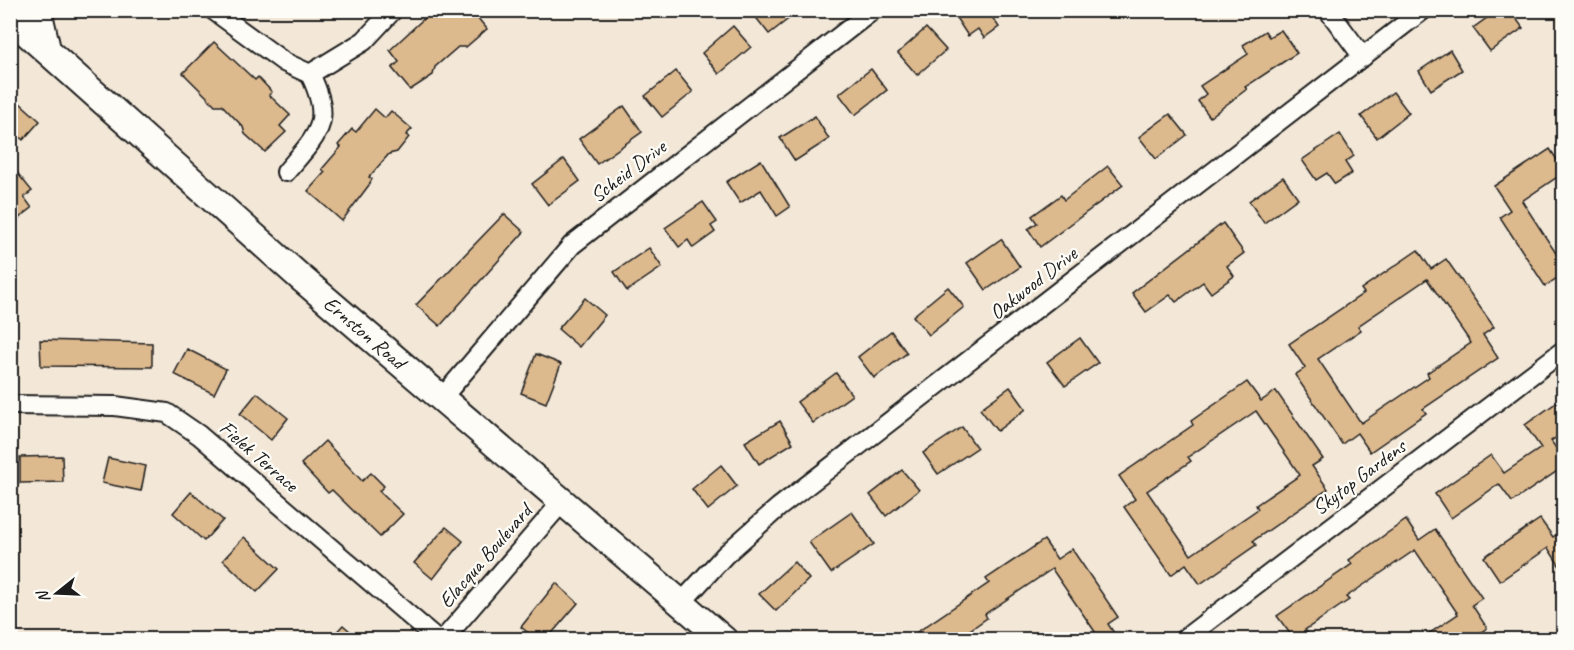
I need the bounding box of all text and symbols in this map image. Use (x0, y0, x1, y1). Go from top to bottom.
street label: Scheid Drive (585, 133, 673, 208)
street label: Oakwood Drive (984, 240, 1083, 325)
street label: Ernston Road (318, 290, 413, 377)
street label: Fielek Terrace (214, 415, 305, 498)
street label: Skytop Gardens (1307, 432, 1412, 521)
street label: Elacqua Boulevard (433, 496, 540, 613)
north arrow (27, 563, 87, 623)
text: N (32, 587, 55, 605)

